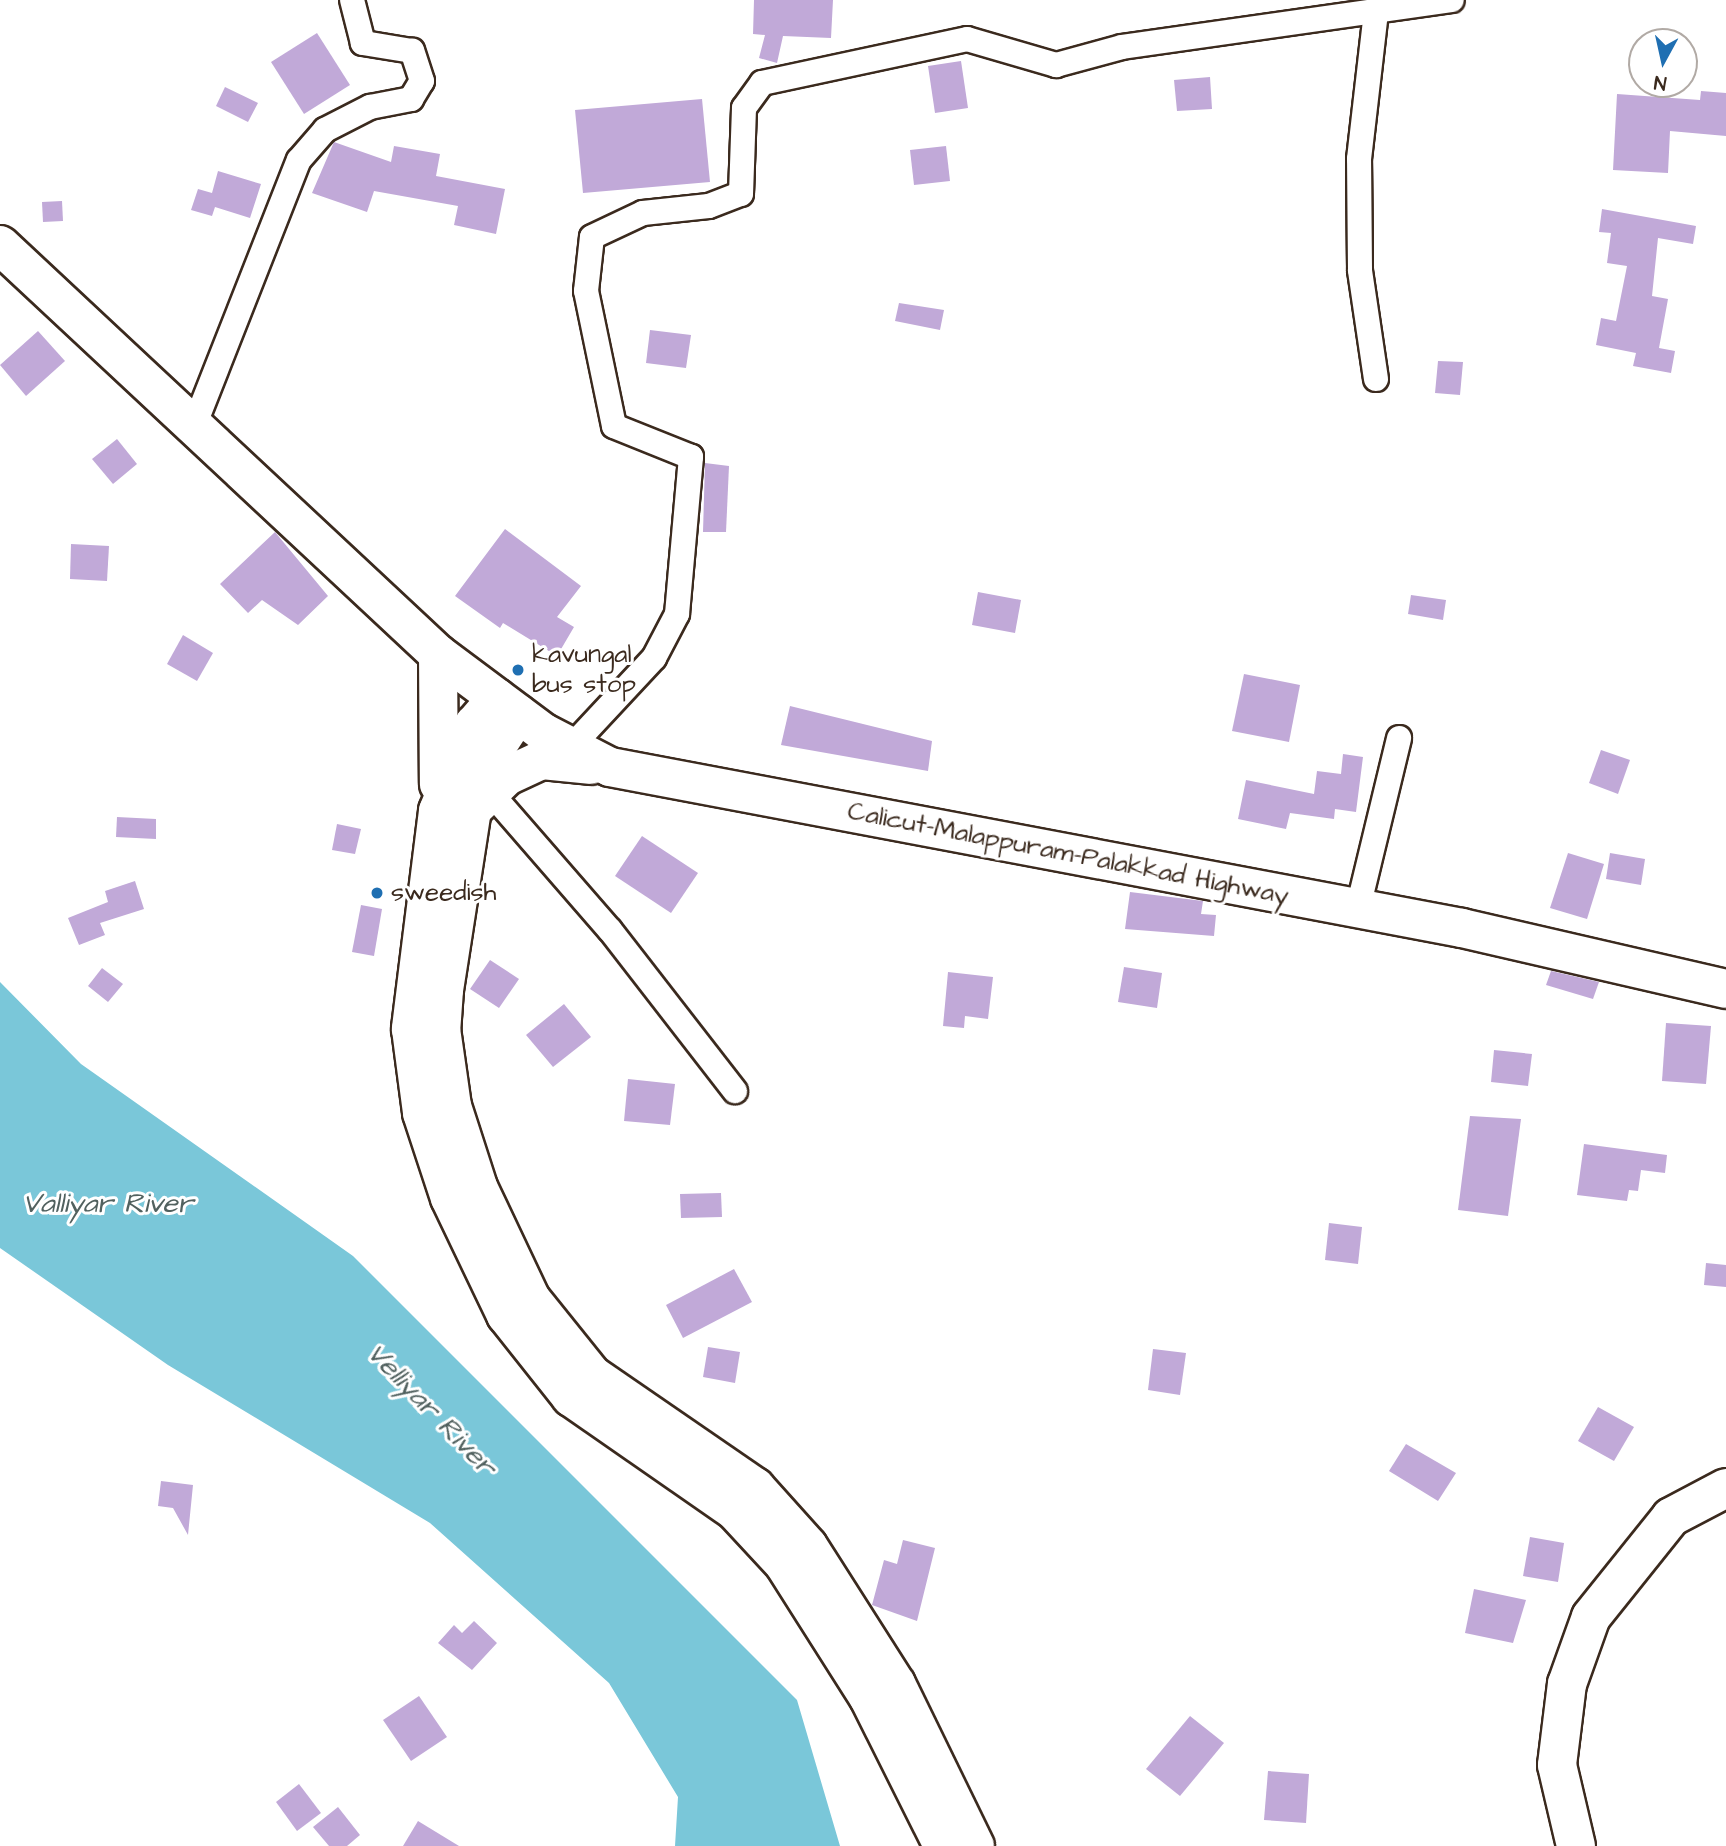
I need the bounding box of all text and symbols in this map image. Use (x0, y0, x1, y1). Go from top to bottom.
north arrow (1628, 28, 1698, 98)
text: N (1653, 68, 1668, 97)
place label: kavungal bus stop (532, 639, 636, 700)
marker: kavungal bus stop (510, 662, 526, 678)
street label: Calicut-Malappuram-Palakkad Highway (845, 796, 1291, 912)
place label: sweedish (391, 877, 496, 909)
marker: sweedish (369, 885, 385, 901)
water label: Valliyar River (23, 1187, 193, 1221)
water label: Velliyar River (359, 1337, 503, 1483)

